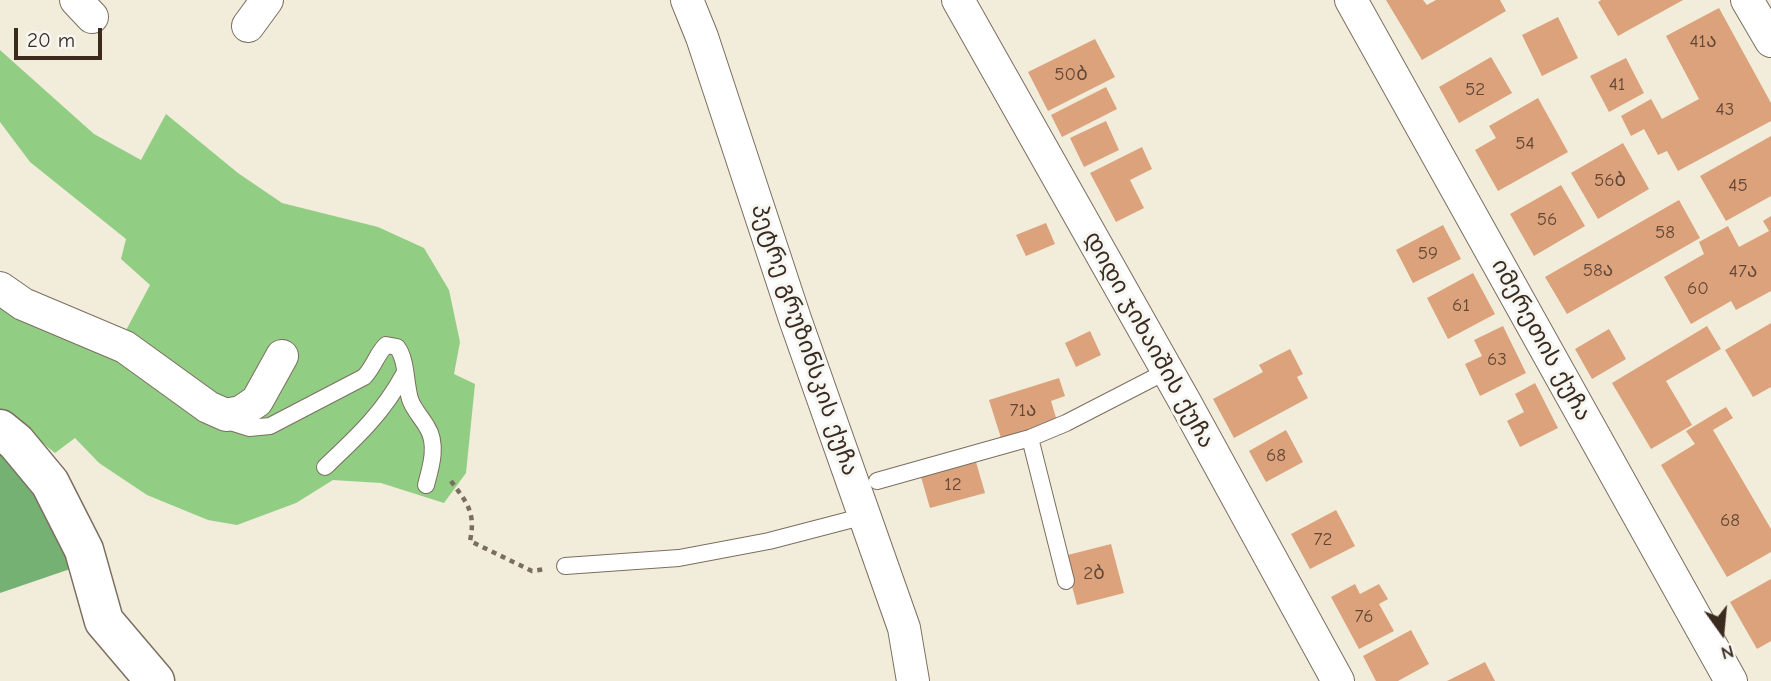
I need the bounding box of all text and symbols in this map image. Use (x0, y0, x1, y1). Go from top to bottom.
scale bar (18, 14, 105, 58)
text: 20 m (27, 28, 75, 52)
house number: 41ა (1689, 31, 1717, 53)
house number: 50ბ (1054, 64, 1088, 86)
house number: 41 (1609, 74, 1625, 96)
house number: 52 (1465, 79, 1485, 101)
house number: 43 (1716, 99, 1734, 121)
house number: 54 (1515, 133, 1535, 155)
house number: 56ბ (1594, 170, 1626, 192)
house number: 45 (1728, 175, 1748, 197)
street label: პეტრე გრუზინსკის ქუჩა (745, 201, 863, 479)
house number: 56 (1537, 209, 1557, 231)
house number: 58 (1655, 222, 1675, 244)
street label: დიდი ჯიხაიშის ქუჩა (1078, 227, 1220, 453)
house number: 59 (1418, 243, 1438, 265)
street label: იმერეთის ქუჩა (1485, 254, 1597, 426)
house number: 58ა (1583, 260, 1613, 282)
house number: 47ა (1729, 261, 1757, 283)
house number: 60 (1687, 278, 1709, 300)
house number: 61 (1452, 295, 1470, 317)
house number: 63 (1487, 349, 1507, 371)
house number: 71ა (1010, 400, 1036, 422)
house number: 68 (1266, 445, 1286, 467)
house number: 12 (944, 474, 962, 496)
house number: 68 (1720, 510, 1740, 532)
house number: 72 (1314, 529, 1332, 551)
house number: 2ბ (1083, 563, 1105, 585)
north arrow (1687, 597, 1757, 667)
house number: 76 (1354, 606, 1374, 628)
text: N (1719, 640, 1736, 665)

